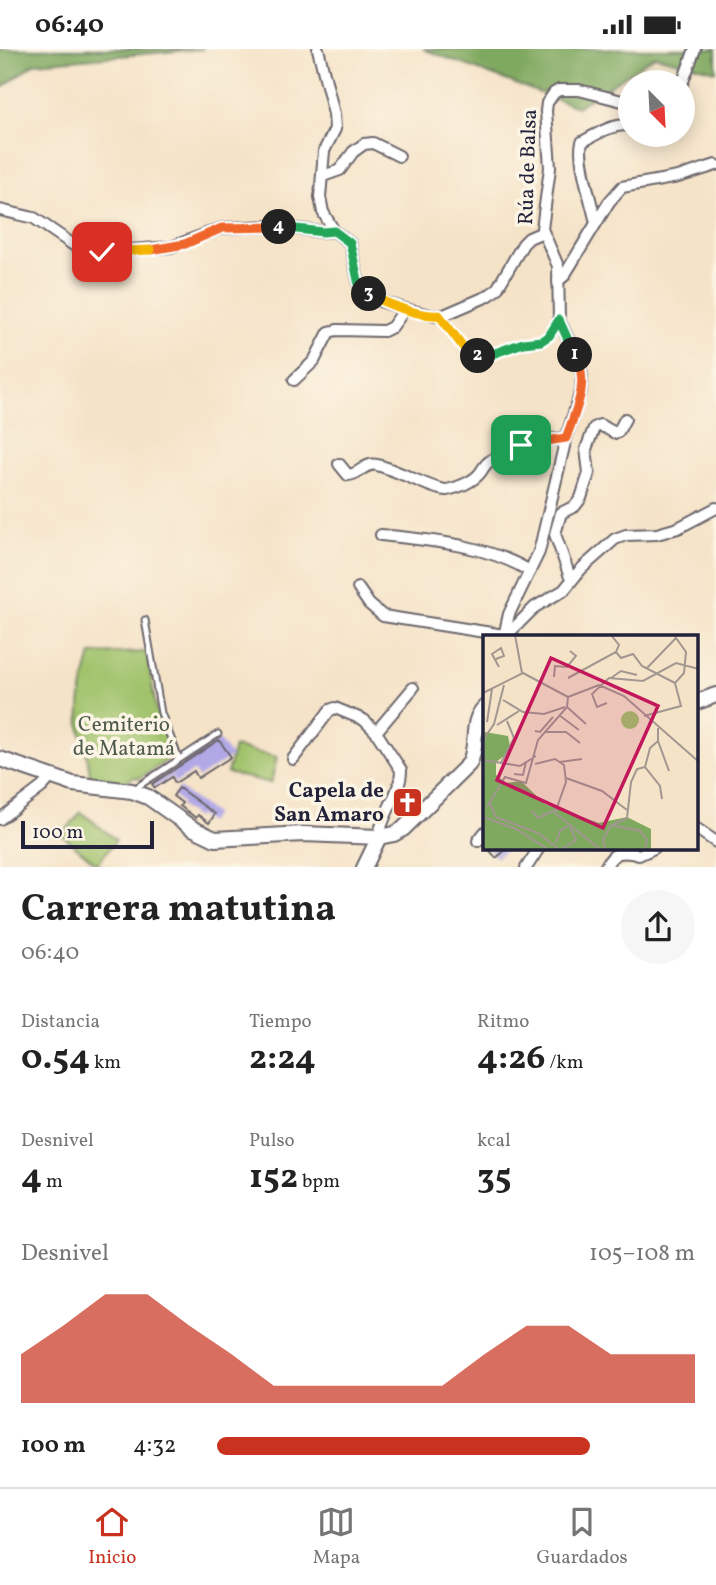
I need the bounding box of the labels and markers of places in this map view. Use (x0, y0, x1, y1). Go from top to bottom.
pin: 4 (262, 209, 296, 245)
pin (72, 222, 132, 282)
pin: 3 (352, 277, 386, 311)
pin: 1 (558, 337, 592, 373)
pin: 2 (461, 339, 496, 373)
pin (491, 415, 551, 475)
place label: Capela de San Amaro (274, 777, 384, 830)
church icon: Capela de San Amaro (390, 785, 424, 819)

